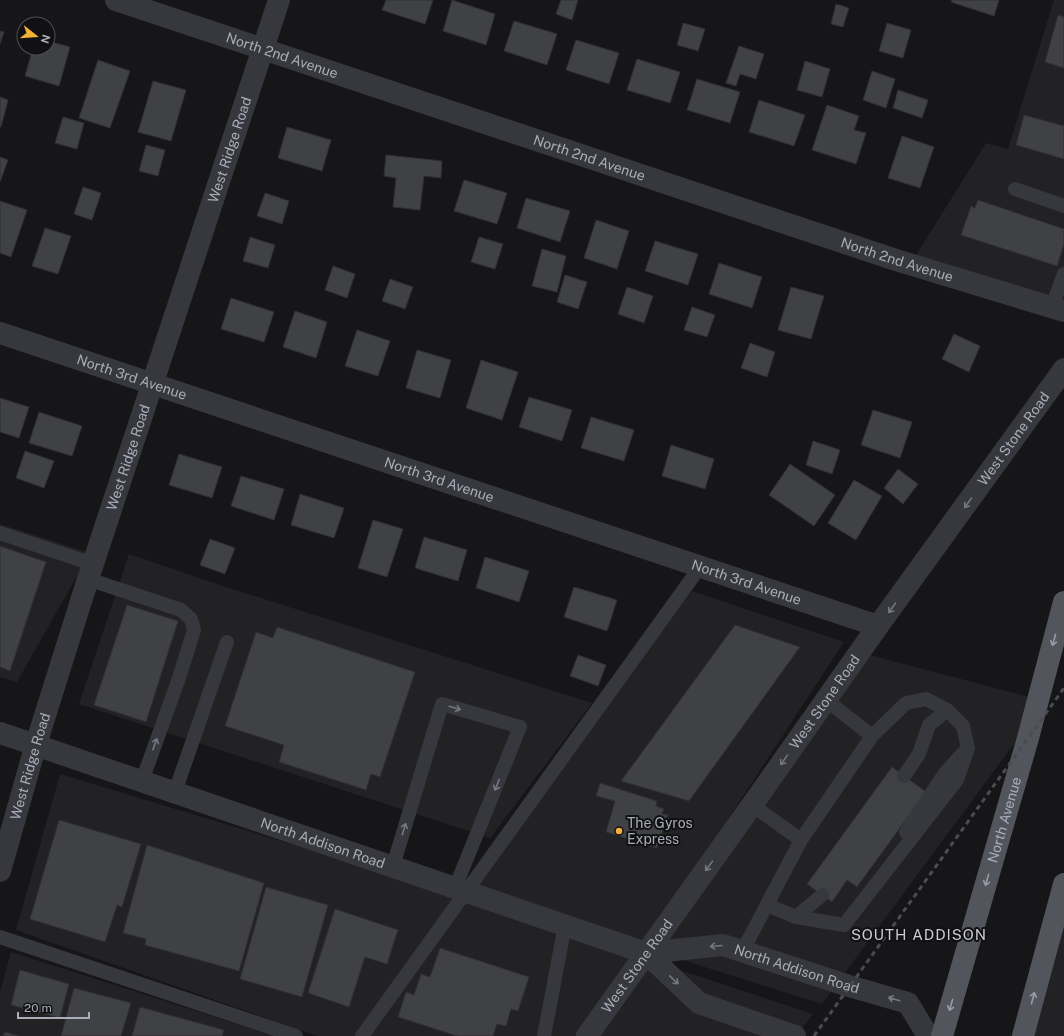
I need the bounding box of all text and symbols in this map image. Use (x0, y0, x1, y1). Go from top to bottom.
north arrow (16, 16, 56, 56)
street label: North 2nd Avenue (224, 29, 340, 81)
text: N (39, 33, 53, 45)
street label: West Ridge Road (205, 95, 255, 205)
street label: North 2nd Avenue (531, 132, 647, 184)
street label: North 2nd Avenue (839, 234, 955, 285)
street label: North 3rd Avenue (75, 351, 189, 403)
street label: West Stone Road (974, 389, 1053, 488)
street label: West Ridge Road (103, 402, 153, 512)
street label: North 3rd Avenue (382, 454, 496, 505)
one-way arrow (964, 497, 972, 508)
street label: North 3rd Avenue (690, 556, 804, 608)
one-way arrow (888, 602, 896, 613)
one-way arrow (1050, 633, 1057, 646)
street label: West Stone Road (786, 652, 863, 752)
one-way arrow (448, 705, 461, 712)
street label: West Ridge Road (7, 711, 53, 821)
one-way arrow (152, 739, 160, 751)
one-way arrow (780, 754, 788, 765)
street label: North Avenue (984, 775, 1024, 865)
one-way arrow (492, 778, 500, 790)
street label: North Addison Road (259, 814, 387, 872)
place label: The Gyros Express (627, 815, 693, 847)
one-way arrow (401, 823, 408, 836)
marker: The Gyros Express (614, 826, 624, 836)
one-way arrow (705, 860, 713, 871)
one-way arrow (983, 873, 990, 886)
street label: West Stone Road (598, 916, 676, 1016)
district label: SOUTH ADDISON (851, 926, 987, 943)
street label: North Addison Road (732, 941, 861, 997)
one-way arrow (710, 943, 723, 950)
one-way arrow (669, 975, 679, 985)
one-way arrow (1030, 992, 1037, 1005)
scale bar (18, 994, 89, 1020)
one-way arrow (888, 995, 901, 1002)
one-way arrow (947, 998, 954, 1011)
text: 20 m (24, 1001, 52, 1015)

